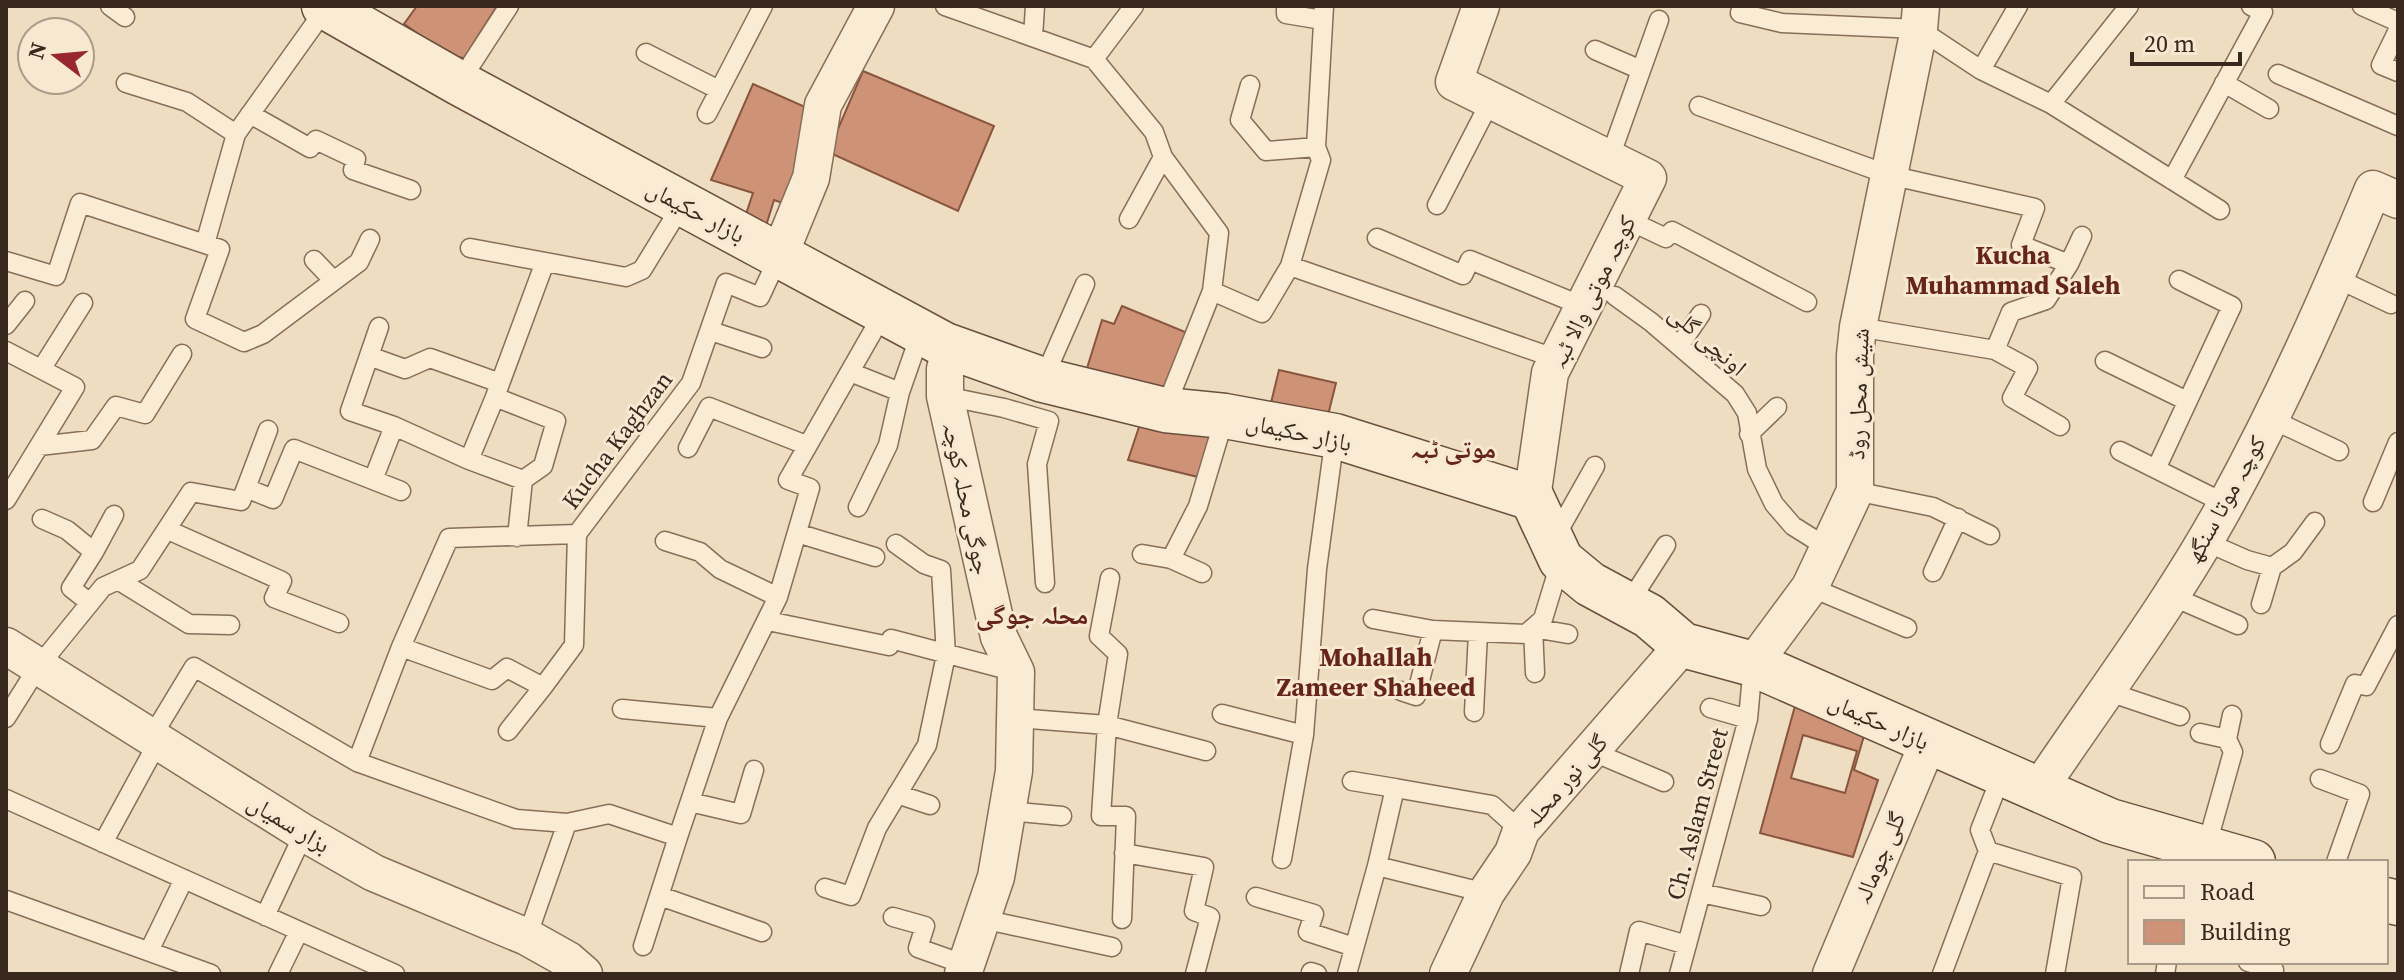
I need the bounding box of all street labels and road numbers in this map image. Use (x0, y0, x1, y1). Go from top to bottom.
street label: بازار حکیماں (641, 171, 751, 251)
street label: کوچہ موتی والا ٹبہ (1541, 210, 1643, 374)
street label: اونچی گلی (1662, 297, 1754, 383)
street label: شیش محل روڈ (1839, 328, 1877, 460)
street label: Kucha Kaghzan (554, 364, 680, 516)
street label: بازار حکیماں (1243, 405, 1355, 459)
street label: جوگی محلہ کوچہ (935, 418, 999, 578)
street label: کوچہ موتا سنگھ (2176, 429, 2274, 569)
street label: بازار حکیماں (1823, 684, 1935, 758)
street label: Ch. Aslam Street (1658, 724, 1736, 904)
street label: گلی نور محلہ (1515, 727, 1615, 835)
street label: بزار سمیاں (241, 785, 337, 861)
street label: گلی چومالہ (1845, 807, 1913, 909)

